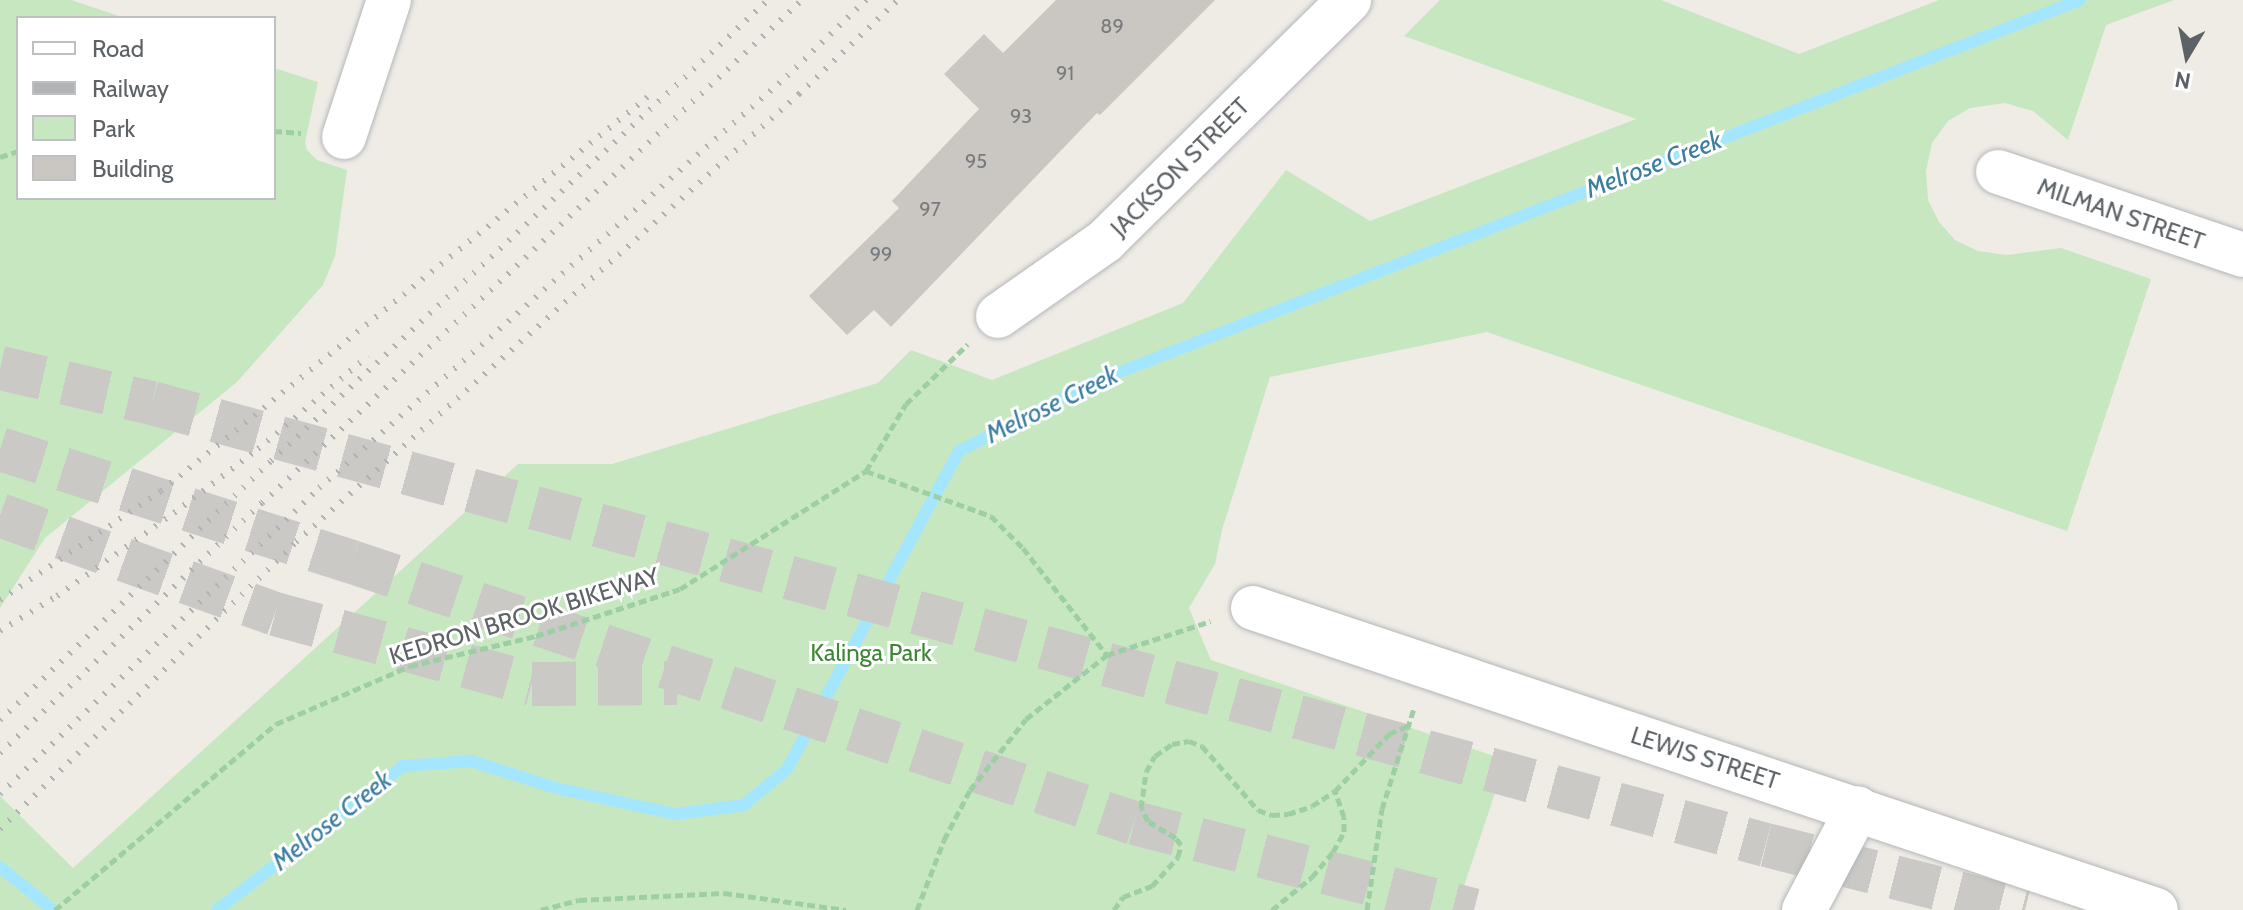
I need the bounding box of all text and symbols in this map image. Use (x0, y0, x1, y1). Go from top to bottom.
house number: 89 (1100, 14, 1124, 38)
legend (16, 16, 276, 200)
north arrow (2147, 16, 2227, 96)
text: Road (92, 34, 144, 63)
house number: 91 (1056, 61, 1074, 85)
text: N (2173, 65, 2193, 95)
text: Railway (92, 74, 169, 103)
street label: JACKSON STREET (1105, 92, 1255, 242)
house number: 93 (1010, 104, 1032, 128)
text: Park (92, 114, 135, 143)
water label: Melrose Creek (1582, 125, 1726, 205)
house number: 95 (965, 149, 987, 173)
text: Building (92, 154, 173, 183)
street label: MILMAN STREET (2034, 172, 2208, 256)
house number: 97 (919, 197, 941, 221)
house number: 99 (870, 242, 892, 266)
water label: Melrose Creek (981, 360, 1123, 450)
street label: KEDRON BROOK BIKEWAY (386, 561, 662, 671)
park label: Kalinga Park (810, 639, 932, 667)
street label: LEWIS STREET (1627, 720, 1783, 796)
water label: Melrose Creek (266, 765, 398, 877)

